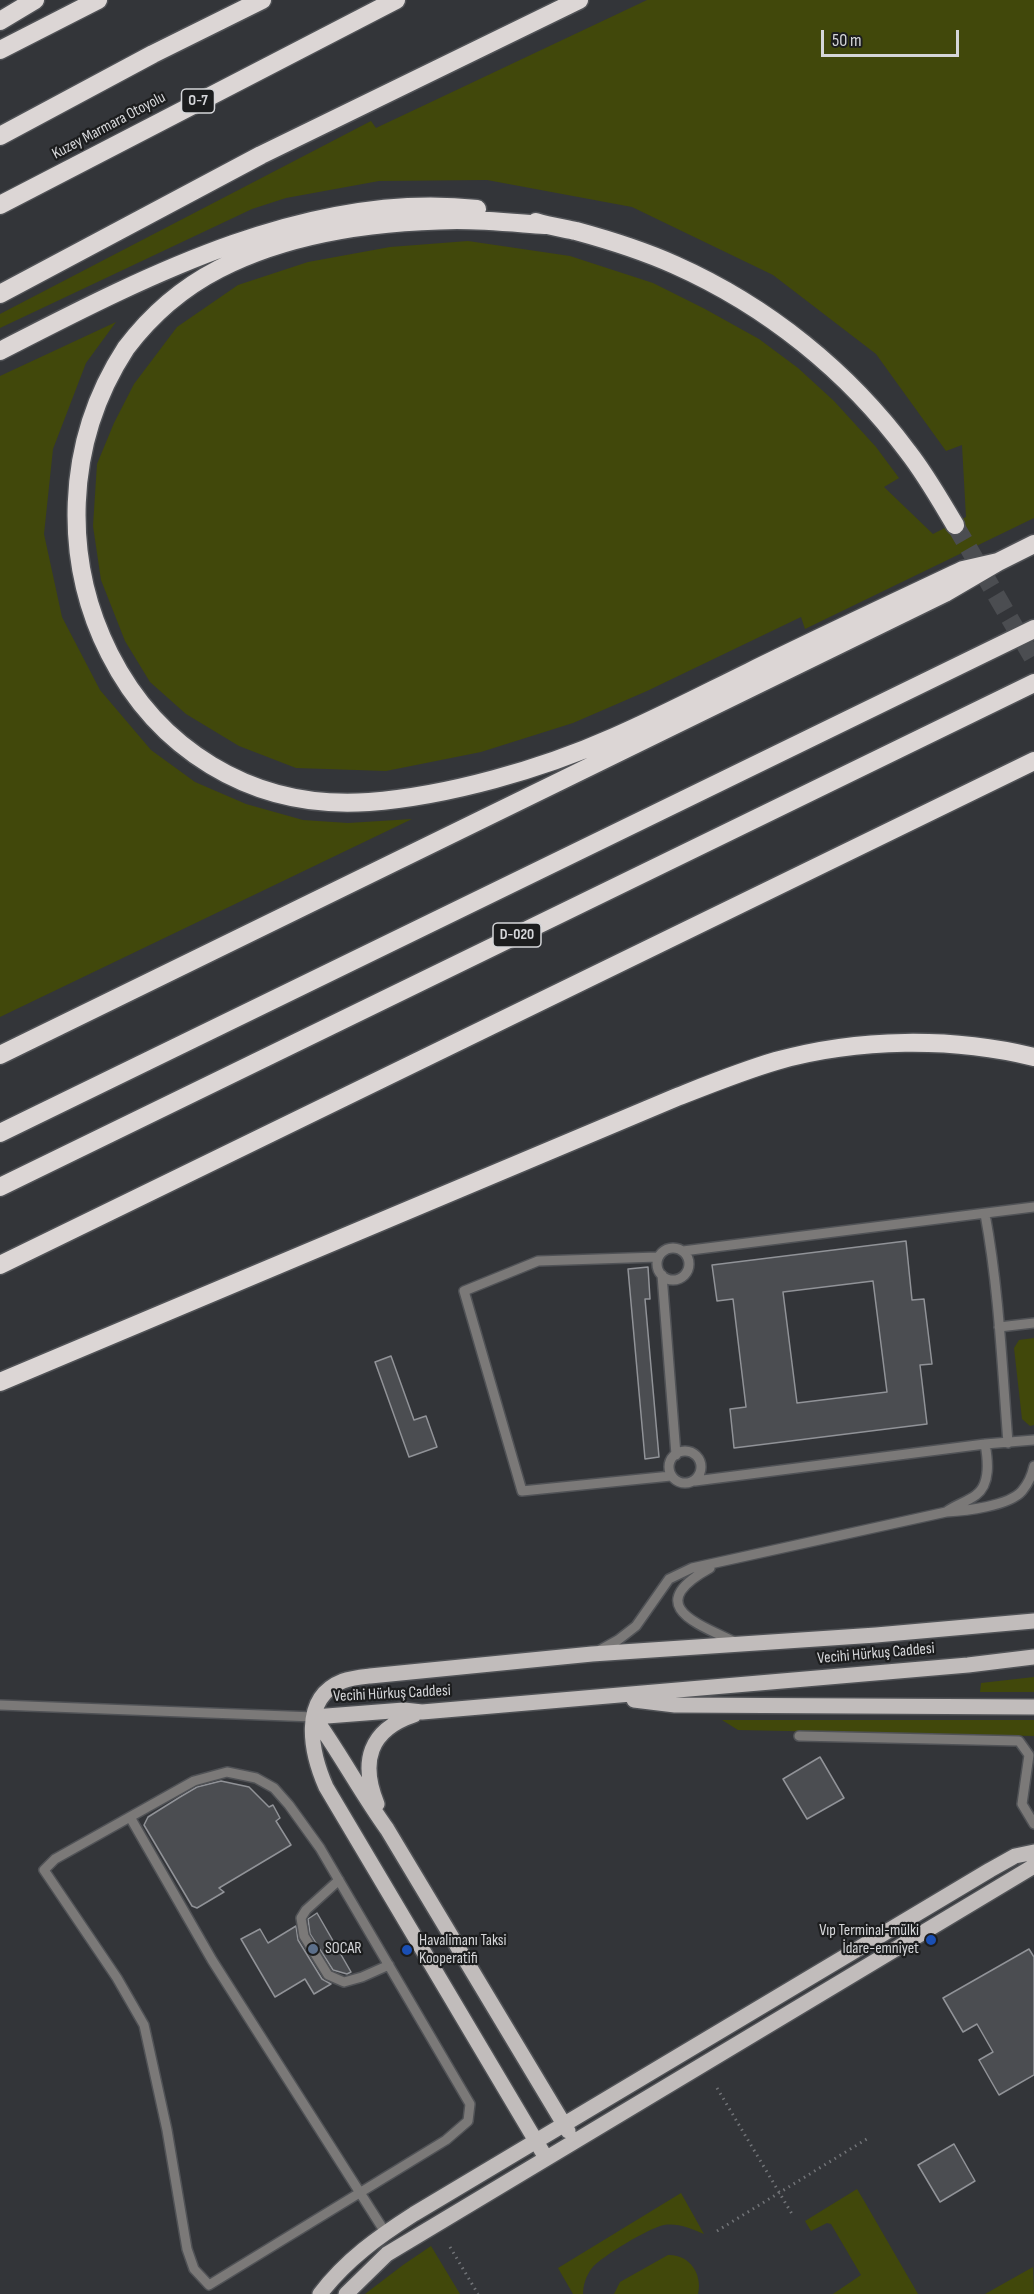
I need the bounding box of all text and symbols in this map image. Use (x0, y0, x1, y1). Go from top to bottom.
scale bar (824, 18, 962, 56)
text: 50 m (832, 30, 862, 51)
street label: Kuzey Marmara Otoyolu (49, 88, 169, 164)
road number: O-7 (182, 89, 214, 113)
road number: D-020 (493, 923, 541, 947)
street label: Vecihi Hürkuş Caddesi (817, 1639, 935, 1669)
street label: Vecihi Hürkuş Caddesi (333, 1681, 451, 1707)
place label: Vıp Terminal-mülki İdare-emniyet (819, 1921, 919, 1959)
place label: Havalimanı Taksi Kooperatifi (419, 1931, 507, 1969)
marker: Vıp Terminal-mülki İdare-emniyet (924, 1933, 938, 1947)
place label: SOCAR (325, 1939, 362, 1959)
marker: SOCAR (306, 1942, 320, 1956)
marker: Havalimanı Taksi Kooperatifi (400, 1943, 414, 1957)

